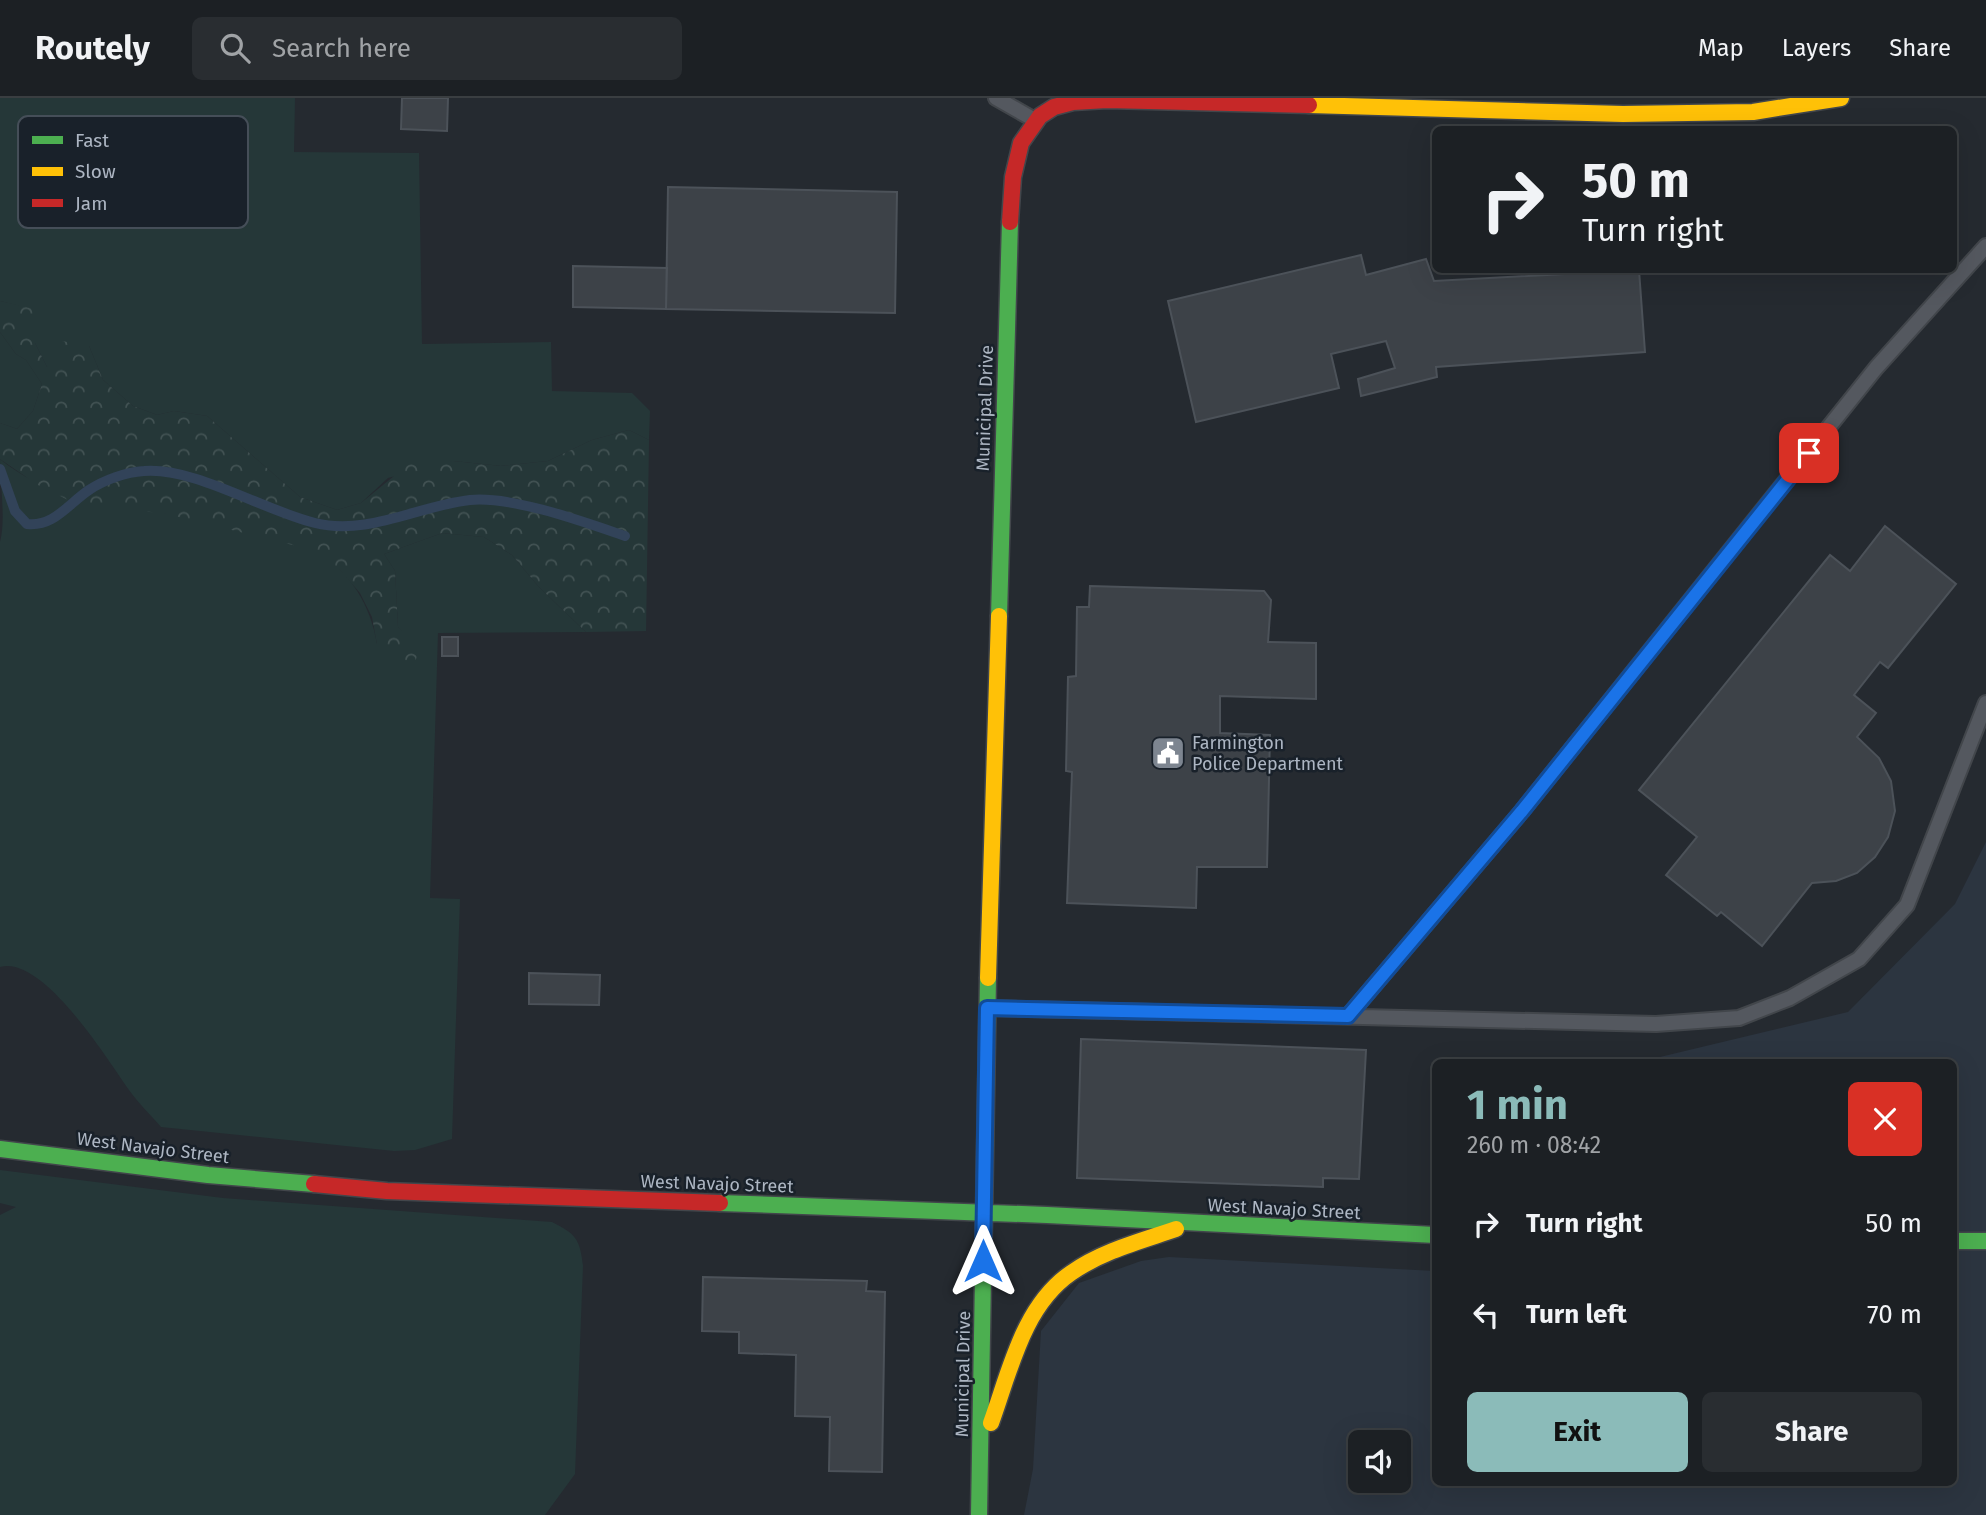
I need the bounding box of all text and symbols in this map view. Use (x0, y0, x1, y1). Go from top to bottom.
search box (192, 17, 682, 80)
text: Routely (35, 28, 150, 68)
icon: search (216, 29, 254, 67)
text: Search here (272, 33, 411, 64)
text: Map (1698, 34, 1744, 62)
text: Layers (1782, 34, 1851, 62)
text: Share (1889, 34, 1951, 62)
legend (18, 116, 248, 228)
text: Fast (75, 129, 109, 152)
text: 50 m (1582, 151, 1690, 210)
icon: right (1467, 154, 1558, 245)
text: Slow (75, 160, 116, 183)
text: Jam (75, 192, 107, 215)
text: Turn right (1582, 211, 1724, 249)
street label: Municipal Drive (972, 345, 998, 471)
pin (1779, 423, 1839, 483)
icon: arrive (1790, 434, 1828, 472)
place label: Farmington Police Department (1192, 732, 1344, 775)
public building icon: Farmington Police Department (1149, 734, 1187, 772)
text: 1 min (1467, 1080, 1568, 1130)
button: close (1848, 1082, 1922, 1156)
street label: West Navajo Street (76, 1128, 231, 1168)
text: 260 m · 08:42 (1467, 1131, 1601, 1159)
street label: West Navajo Street (640, 1170, 794, 1198)
street label: West Navajo Street (1207, 1194, 1362, 1224)
icon: right (1467, 1205, 1505, 1243)
text: Turn right (1526, 1208, 1643, 1239)
text: 50 m (1865, 1208, 1922, 1239)
position arrow (946, 1224, 1020, 1298)
icon: left (1467, 1296, 1505, 1334)
text: Turn left (1526, 1299, 1627, 1330)
text: 70 m (1867, 1299, 1922, 1330)
street label: Municipal Drive (951, 1311, 975, 1437)
button: Exit (1467, 1392, 1688, 1472)
button: Share (1702, 1392, 1922, 1472)
map controls (1348, 1430, 1411, 1493)
button: sound (1348, 1430, 1411, 1493)

